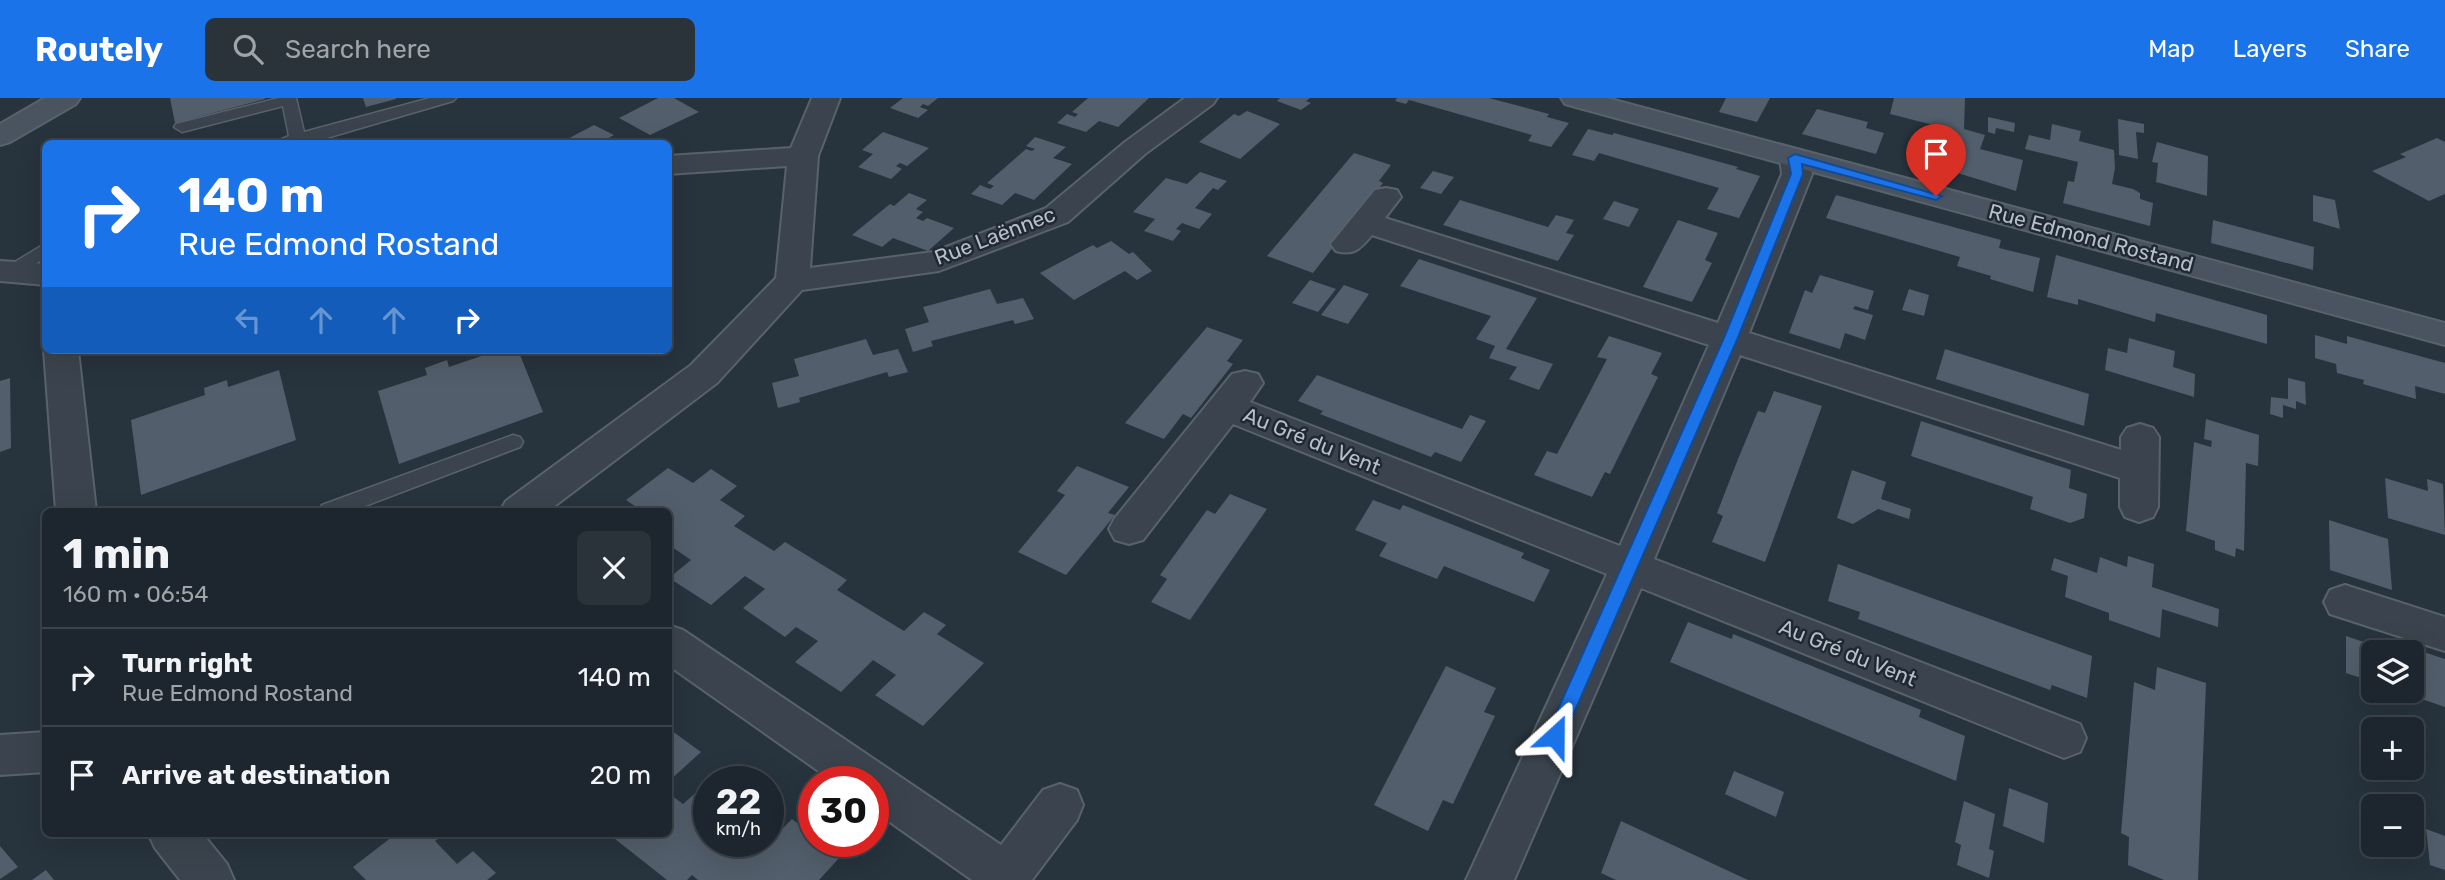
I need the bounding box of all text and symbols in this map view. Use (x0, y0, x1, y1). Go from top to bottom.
search box (205, 18, 695, 81)
text: Routely (35, 30, 163, 69)
icon: search (229, 30, 267, 68)
text: Search here (285, 34, 431, 65)
text: Map (2148, 35, 2195, 63)
text: Layers (2233, 35, 2307, 63)
text: Share (2345, 35, 2410, 63)
pin (1906, 124, 1966, 196)
icon: arrive (1917, 135, 1955, 173)
text: 140 m (178, 166, 324, 224)
icon: right (63, 168, 154, 259)
street label: Rue Edmond Rostand (1986, 198, 2196, 277)
street label: Rue Laënnec (931, 201, 1059, 270)
text: Rue Edmond Rostand (178, 225, 499, 263)
icon: left (229, 301, 267, 339)
icon: ahead (302, 301, 340, 339)
icon: ahead (375, 301, 413, 339)
icon: right (448, 301, 486, 339)
street label: Au Gré du Vent (1240, 402, 1384, 479)
text: 1 min (63, 529, 170, 579)
button: close (577, 531, 651, 605)
text: 160 m · 06:54 (63, 580, 209, 608)
street label: Au Gré du Vent (1776, 614, 1920, 691)
map controls (2361, 640, 2424, 857)
button: layers (2361, 640, 2424, 703)
text: Turn right (122, 648, 252, 679)
icon: right (63, 658, 101, 696)
text: 140 m (578, 662, 651, 693)
text: Rue Edmond Rostand (122, 679, 353, 707)
position arrow (1518, 699, 1592, 773)
button: + (2361, 717, 2424, 780)
icon: arrive (63, 756, 101, 794)
text: Arrive at destination (122, 760, 390, 791)
text: 20 m (590, 760, 651, 791)
speed limit sign: 30 (798, 766, 889, 857)
text: 22 (716, 781, 761, 823)
button: − (2361, 794, 2424, 857)
text: km/h (716, 818, 761, 840)

